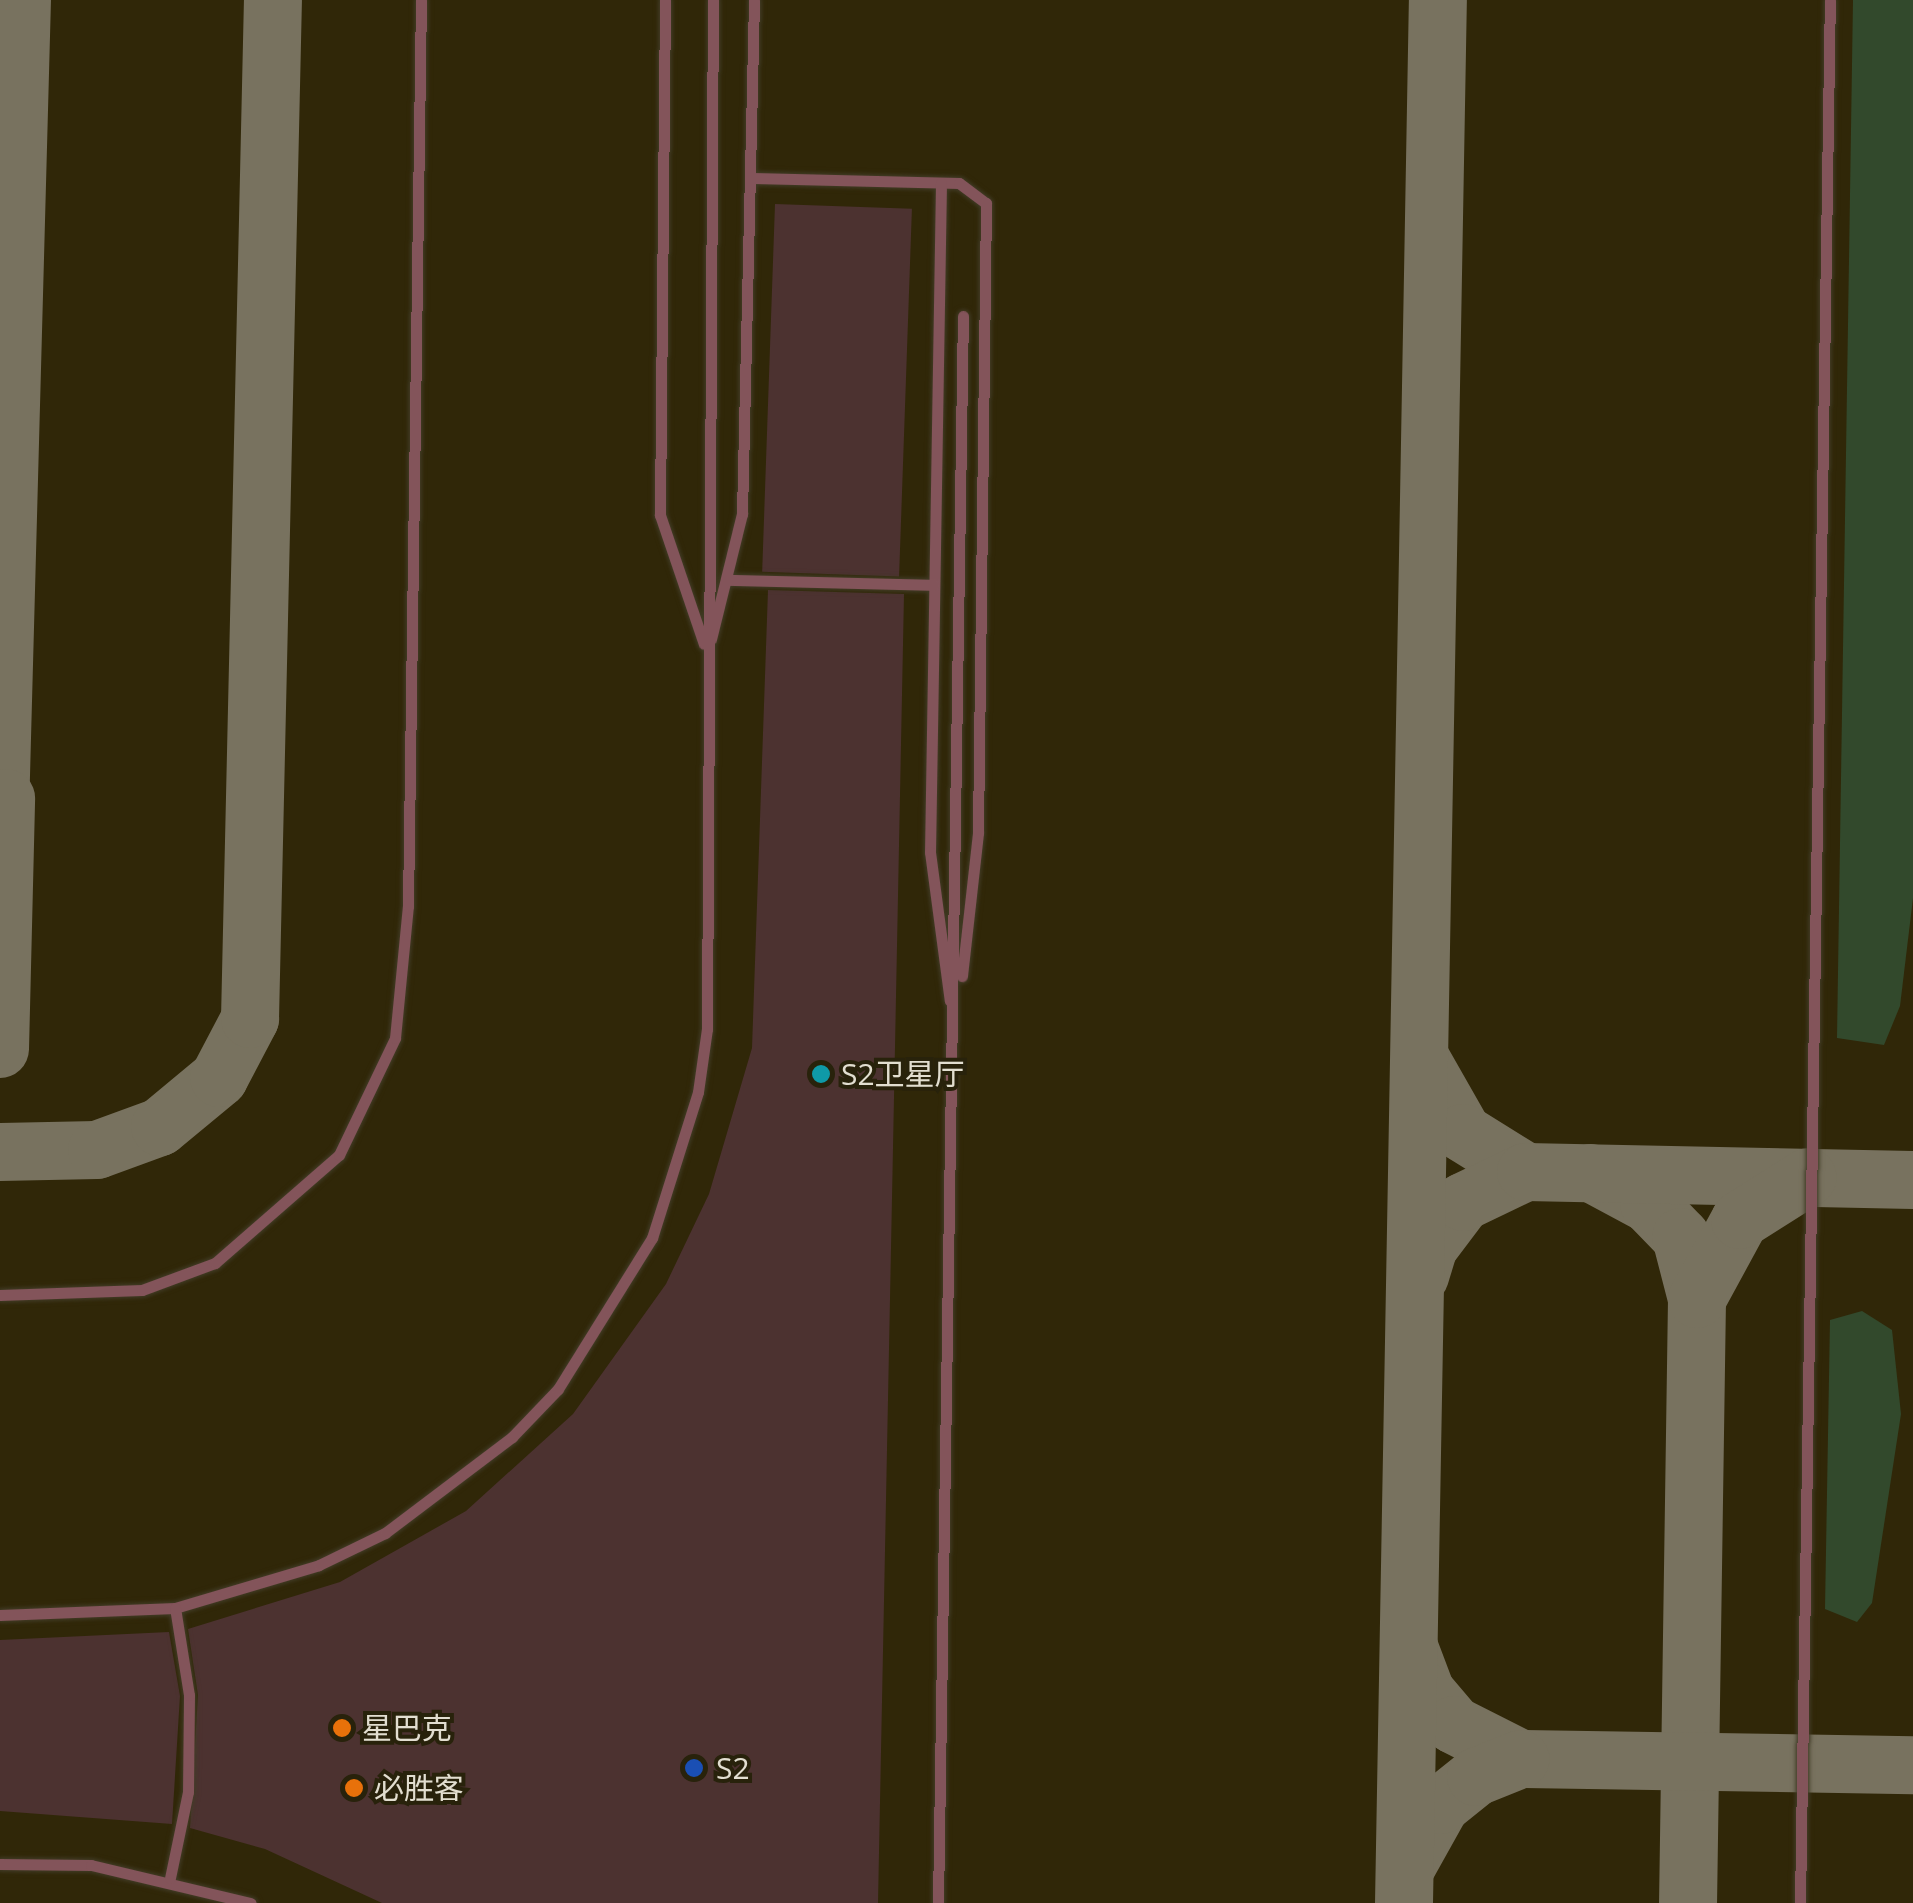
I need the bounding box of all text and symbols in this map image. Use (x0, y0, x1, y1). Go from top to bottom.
place label: S2卫星厅 (841, 1056, 965, 1092)
marker: S2卫星厅 (810, 1063, 832, 1085)
place label: 星巴克 (362, 1710, 452, 1746)
marker: 星巴克 (331, 1717, 353, 1739)
place label: S2 (716, 1750, 750, 1786)
marker: S2 (681, 1755, 707, 1781)
place label: 必胜客 (374, 1770, 464, 1806)
marker: 必胜客 (343, 1777, 365, 1799)

